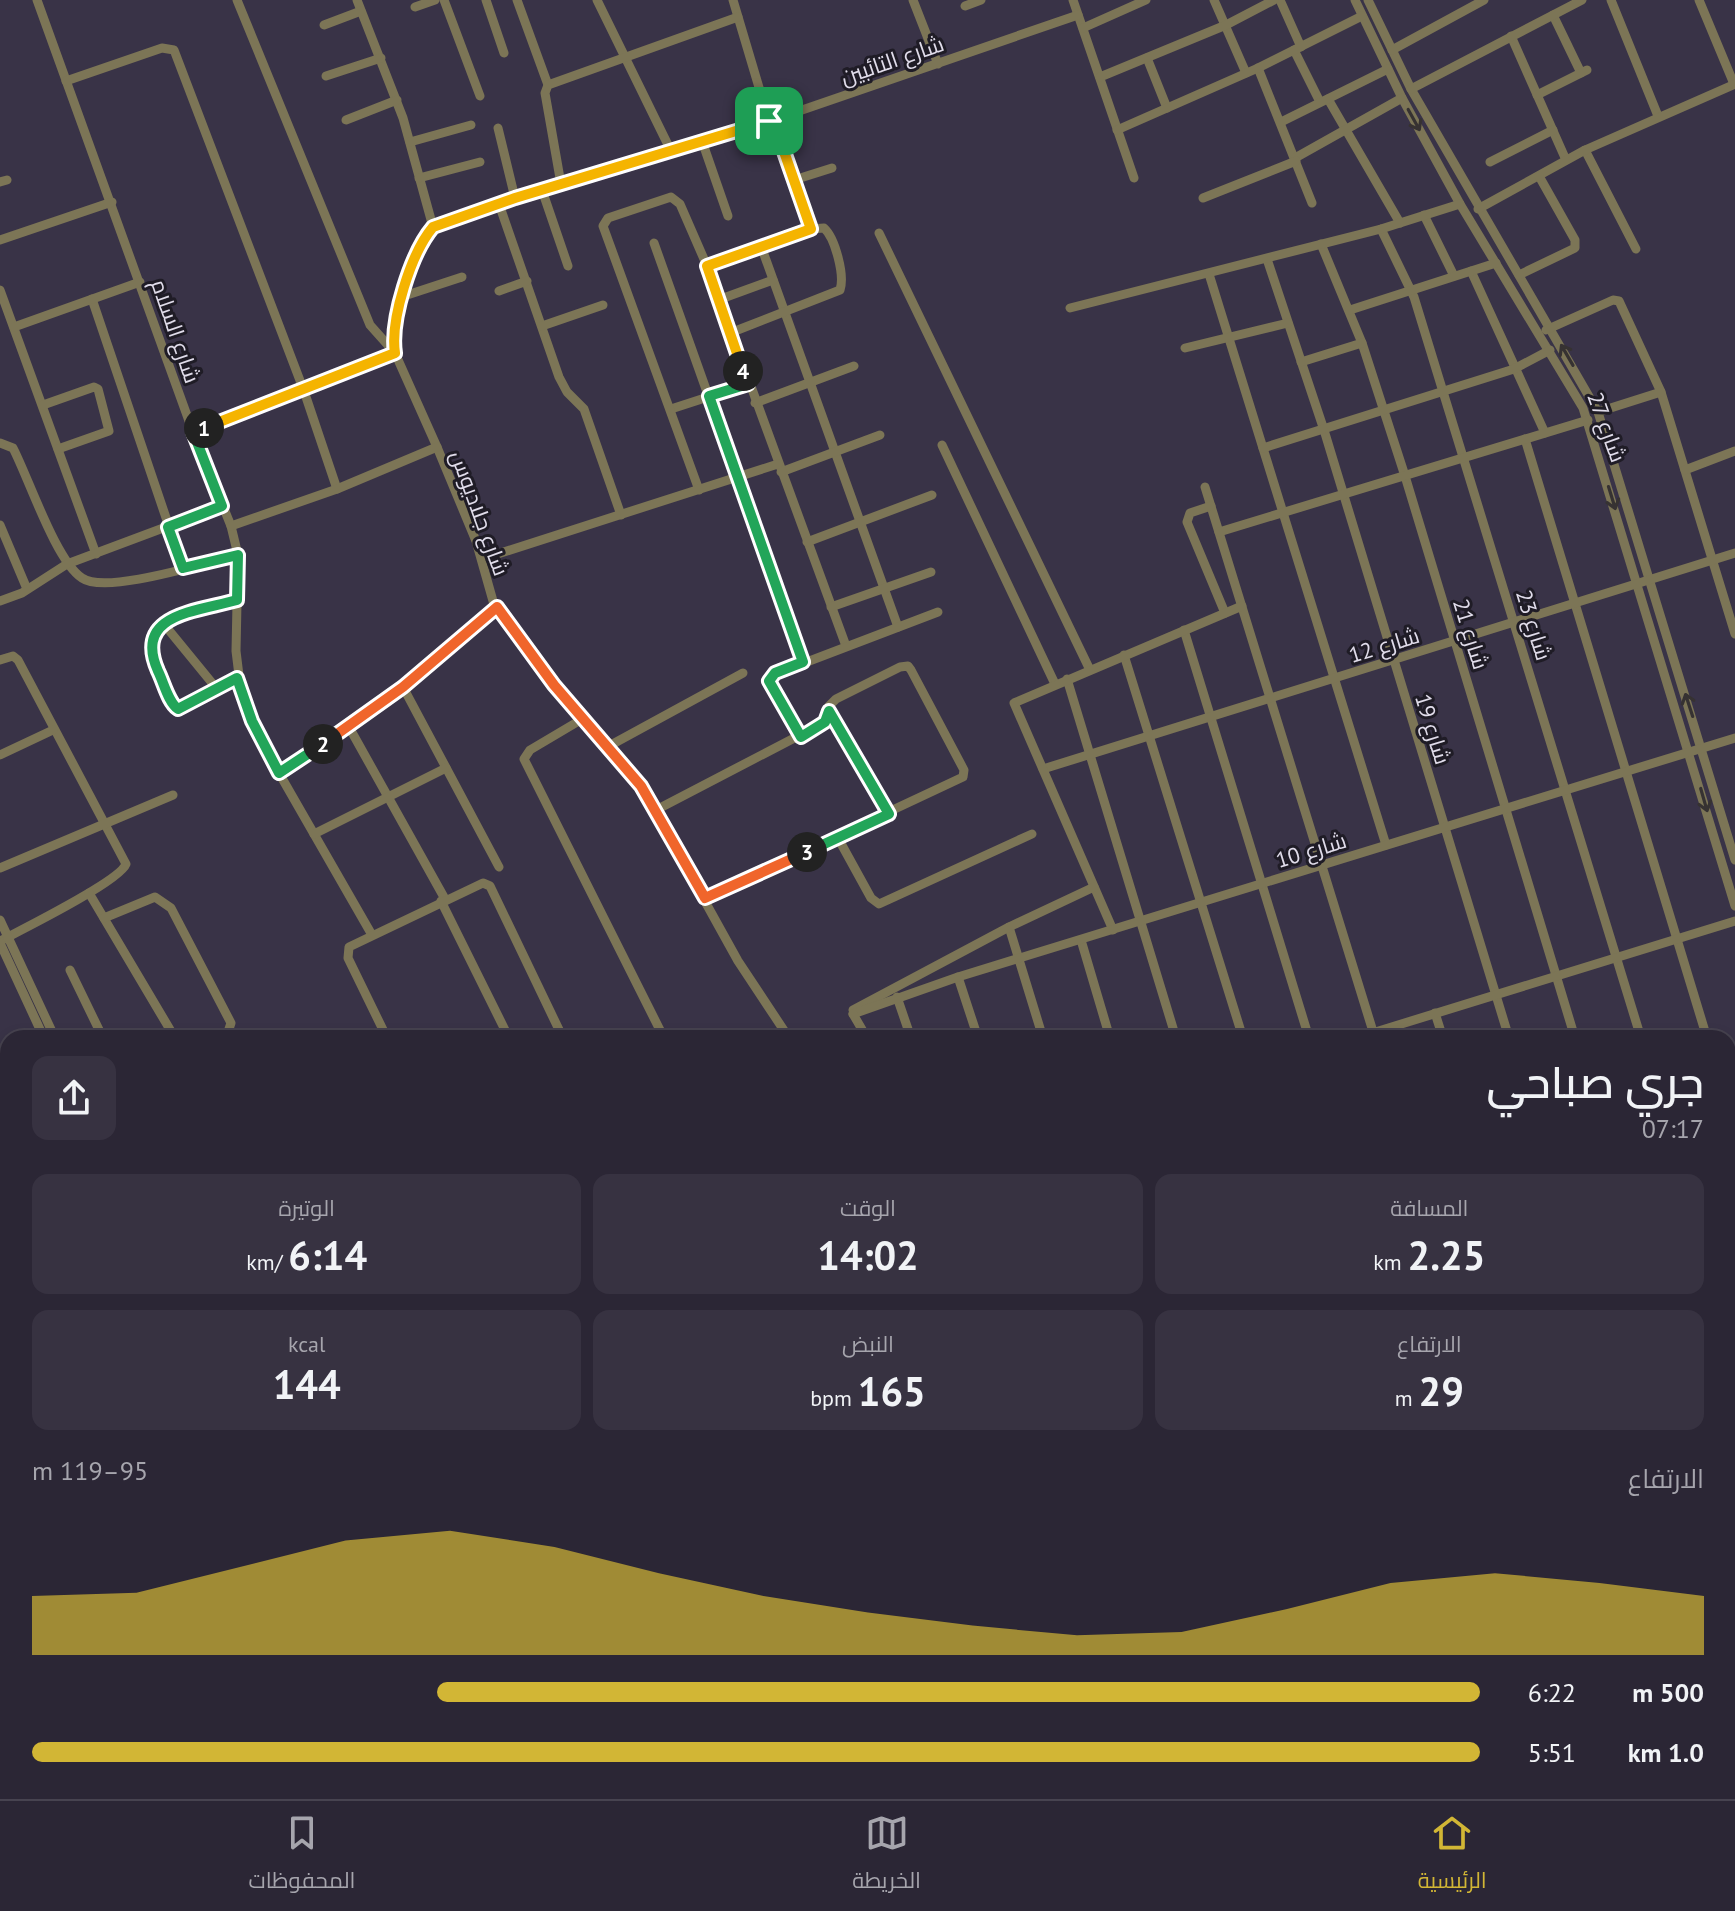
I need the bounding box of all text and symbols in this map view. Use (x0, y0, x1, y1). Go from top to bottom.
street label: شارع التائبين (837, 29, 948, 92)
pin (735, 87, 803, 155)
icon: arrive (747, 99, 791, 143)
one-way arrow (1406, 108, 1422, 131)
street label: شارع السلام (143, 275, 207, 387)
one-way arrow (1559, 344, 1575, 367)
pin: 4 (723, 351, 763, 391)
text: 4 (737, 357, 749, 385)
street label: شارع 27 (1581, 388, 1633, 466)
pin: 1 (184, 408, 224, 448)
text: 1 (198, 414, 210, 442)
street label: شارع جلاديوس (443, 447, 516, 580)
one-way arrow (1605, 484, 1620, 510)
street label: شارع 23 (1509, 586, 1558, 664)
street label: شارع 21 (1446, 595, 1495, 673)
street label: شارع 12 (1345, 621, 1423, 670)
street label: شارع 19 (1408, 690, 1457, 768)
one-way arrow (1681, 693, 1695, 718)
pin: 2 (303, 724, 343, 764)
text: 2 (317, 730, 329, 758)
one-way arrow (1697, 786, 1712, 812)
street label: شارع 10 (1272, 826, 1350, 875)
pin: 3 (787, 832, 827, 872)
text: 3 (801, 838, 813, 866)
text: جري صباحي (1487, 1053, 1704, 1110)
button: share (32, 1056, 116, 1140)
text: 07:17 (1642, 1112, 1704, 1145)
text: الوتيرة (278, 1194, 335, 1222)
text: الوقت (840, 1194, 896, 1222)
text: المسافة (1390, 1194, 1468, 1222)
text: 6:14 (288, 1229, 367, 1281)
text: 14:02 (817, 1229, 919, 1281)
text: 2.25 (1408, 1229, 1485, 1281)
text: /km (246, 1248, 288, 1276)
text: km (1373, 1248, 1408, 1276)
text: kcal (288, 1330, 325, 1358)
text: النبض (842, 1330, 894, 1358)
text: الارتفاع (1397, 1330, 1462, 1358)
text: 144 (273, 1358, 341, 1410)
text: 165 (858, 1365, 926, 1417)
text: 29 (1419, 1365, 1464, 1417)
text: bpm (810, 1384, 858, 1412)
text: m (1395, 1384, 1419, 1412)
text: 95–119 m (32, 1454, 148, 1487)
text: الارتفاع (1628, 1462, 1704, 1495)
text: 6:22 (1528, 1676, 1576, 1709)
text: 500 m (1632, 1676, 1704, 1709)
text: 5:51 (1528, 1736, 1576, 1769)
text: 1.0 km (1628, 1736, 1704, 1769)
tab: المحفوظات (248, 1811, 355, 1901)
tab: الخريطة (852, 1811, 921, 1901)
tab: الرئيسية (1418, 1811, 1487, 1901)

